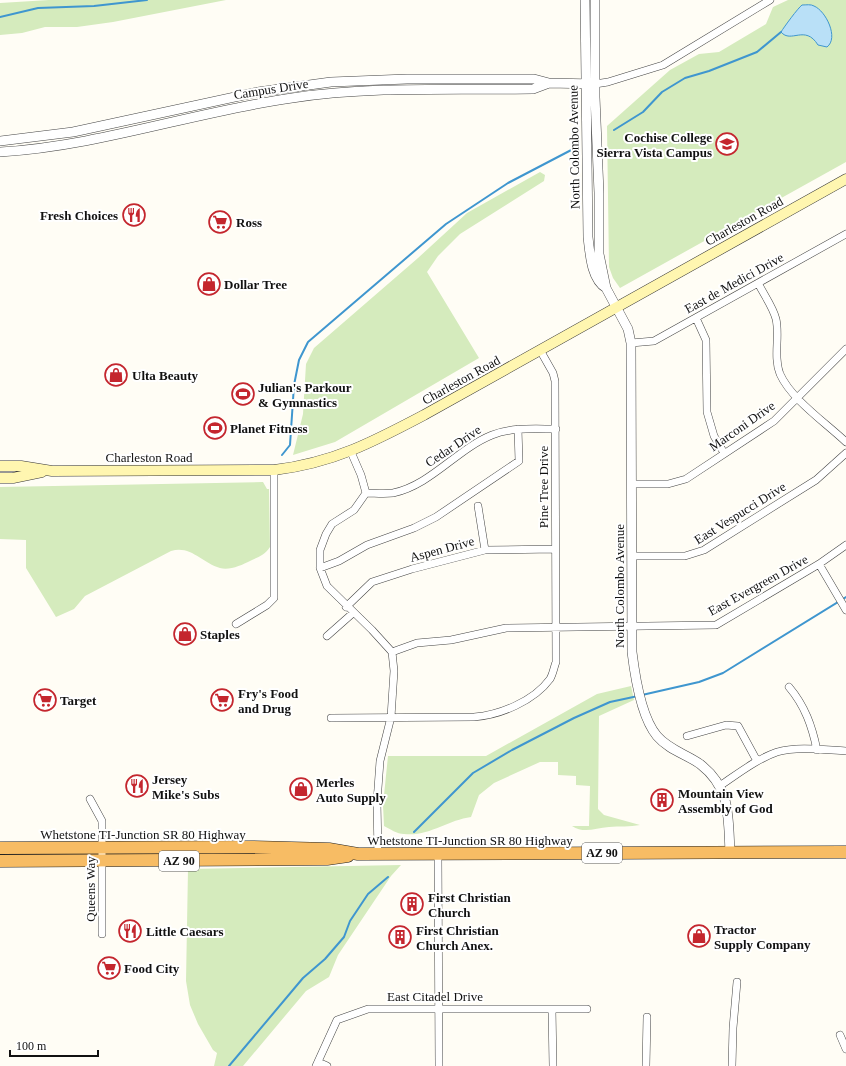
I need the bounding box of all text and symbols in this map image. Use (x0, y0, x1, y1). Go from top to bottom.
street label: Campus Drive (233, 76, 310, 102)
street label: North Colombo Avenue (565, 85, 583, 209)
place label: Cochise College Sierra Vista Campus (596, 130, 712, 160)
school or university icon: Cochise College Sierra Vista Campus (714, 131, 740, 157)
street label: Charleston Road (702, 193, 786, 249)
restaurant icon: Fresh Choices (121, 202, 147, 228)
place label: Fresh Choices (40, 208, 118, 223)
supermarket icon: Ross (207, 209, 233, 235)
place label: Ross (236, 215, 262, 230)
street label: East de Medici Drive (682, 249, 786, 316)
shop icon: Dollar Tree (196, 271, 222, 297)
place label: Dollar Tree (224, 277, 287, 292)
street label: Charleston Road (419, 352, 503, 408)
shop icon: Ulta Beauty (103, 362, 129, 388)
place label: Ulta Beauty (132, 368, 199, 383)
place label: Julian's Parkour & Gymnastics (258, 380, 352, 410)
sports icon: Julian's Parkour & Gymnastics (230, 381, 256, 407)
street label: Marconi Drive (706, 398, 778, 454)
sports icon: Planet Fitness (202, 415, 228, 441)
place label: Planet Fitness (230, 421, 308, 436)
street label: Cedar Drive (422, 422, 484, 470)
street label: Pine Tree Drive (536, 446, 551, 528)
street label: Charleston Road (105, 450, 193, 465)
street label: East Vespucci Drive (691, 479, 789, 547)
street label: North Colombo Avenue (612, 524, 627, 648)
street label: Aspen Drive (408, 533, 476, 565)
street label: East Evergreen Drive (706, 551, 811, 619)
shop icon: Staples (172, 621, 198, 647)
place label: Staples (200, 627, 240, 642)
place label: Fry's Food and Drug (238, 686, 299, 716)
supermarket icon: Target (32, 687, 58, 713)
supermarket icon: Fry's Food and Drug (209, 687, 235, 713)
place label: Target (60, 693, 97, 708)
place label: Jersey Mike's Subs (152, 772, 220, 802)
restaurant icon: Jersey Mike's Subs (124, 773, 150, 799)
place label: Merles Auto Supply (316, 775, 386, 805)
shop icon: Merles Auto Supply (288, 776, 314, 802)
place label: Mountain View Assembly of God (678, 786, 773, 816)
building icon: Mountain View Assembly of God (649, 787, 675, 813)
street label: Whetstone TI-Junction SR 80 Highway (40, 827, 246, 842)
street label: Whetstone TI-Junction SR 80 Highway (367, 833, 573, 848)
road number: AZ 90 (582, 843, 622, 863)
road number: AZ 90 (159, 851, 199, 871)
street label: Queens Way (83, 856, 98, 922)
place label: First Christian Church (428, 890, 511, 920)
building icon: First Christian Church (399, 891, 425, 917)
restaurant icon: Little Caesars (117, 918, 143, 944)
place label: Tractor Supply Company (714, 922, 811, 952)
place label: First Christian Church Anex. (416, 923, 499, 953)
shop icon: Tractor Supply Company (686, 923, 712, 949)
place label: Little Caesars (146, 924, 224, 939)
building icon: First Christian Church Anex. (387, 924, 413, 950)
supermarket icon: Food City (96, 955, 122, 981)
place label: Food City (124, 961, 180, 976)
street label: East Citadel Drive (387, 989, 483, 1004)
scale bar (10, 1032, 98, 1058)
text: 100 m (16, 1039, 47, 1053)

